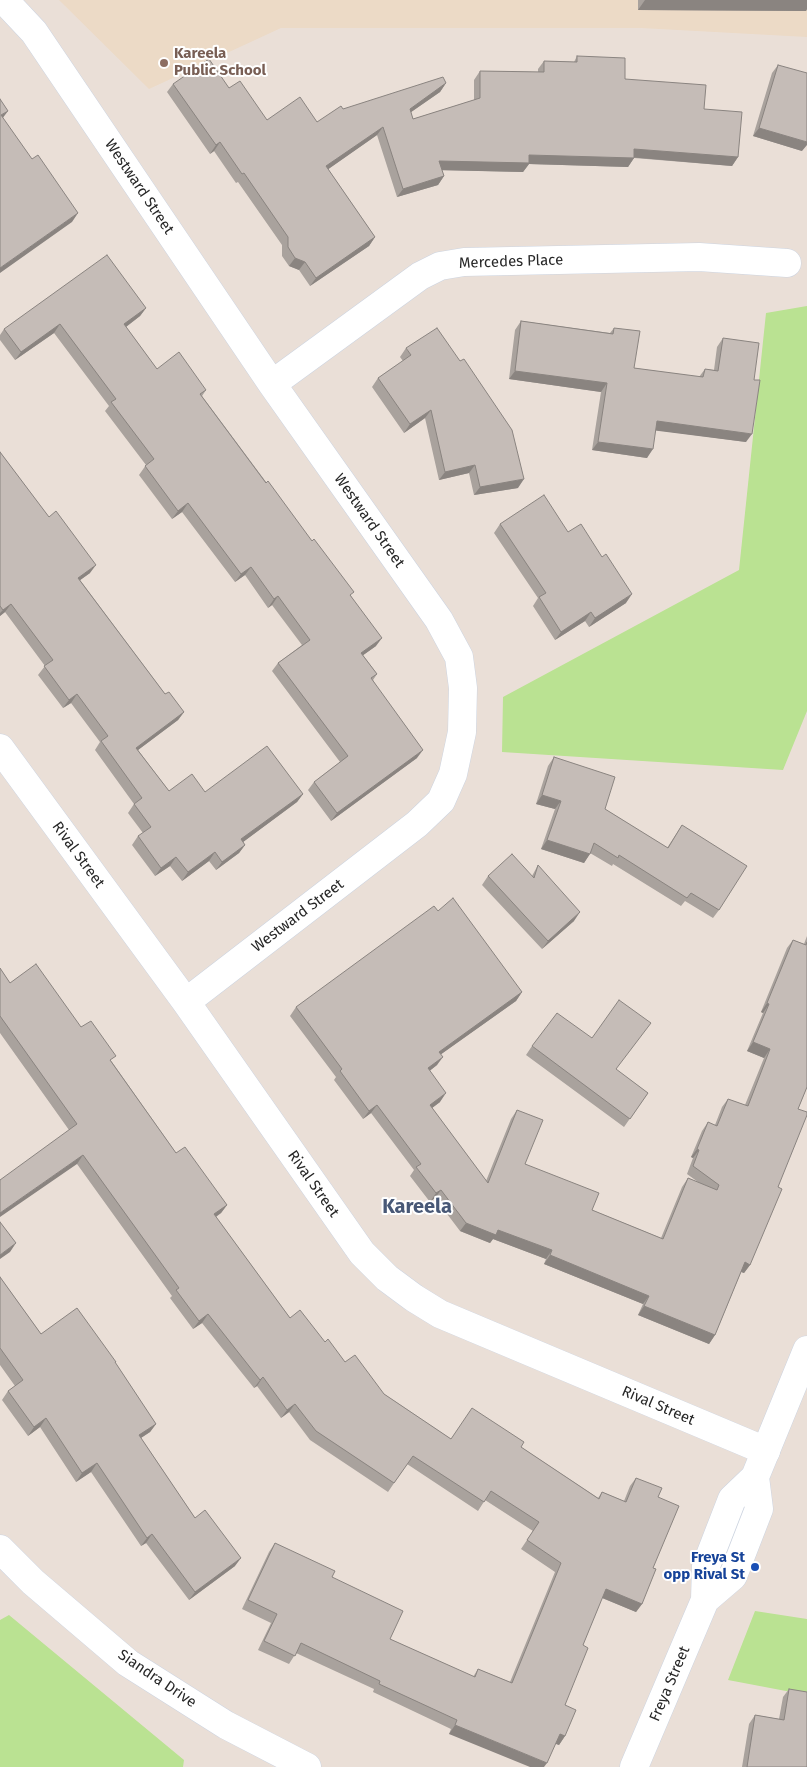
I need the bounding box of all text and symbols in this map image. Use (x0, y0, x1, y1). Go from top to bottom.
place label: Kareela Public School (174, 45, 266, 80)
marker: Kareela Public School (158, 57, 170, 69)
street label: Westward Street (101, 136, 177, 238)
street label: Mercedes Place (458, 251, 564, 273)
street label: Westward Street (330, 471, 408, 571)
street label: Rival Street (48, 818, 108, 892)
street label: Westward Street (248, 876, 348, 956)
street label: Rival Street (283, 1147, 343, 1221)
district label: Kareela (382, 1195, 452, 1219)
street label: Rival Street (619, 1383, 697, 1429)
place label: Freya St opp Rival St (663, 1549, 745, 1584)
marker: Freya St opp Rival St (749, 1561, 761, 1573)
street label: Freya Street (646, 1644, 694, 1724)
street label: Siandra Drive (114, 1646, 200, 1712)

